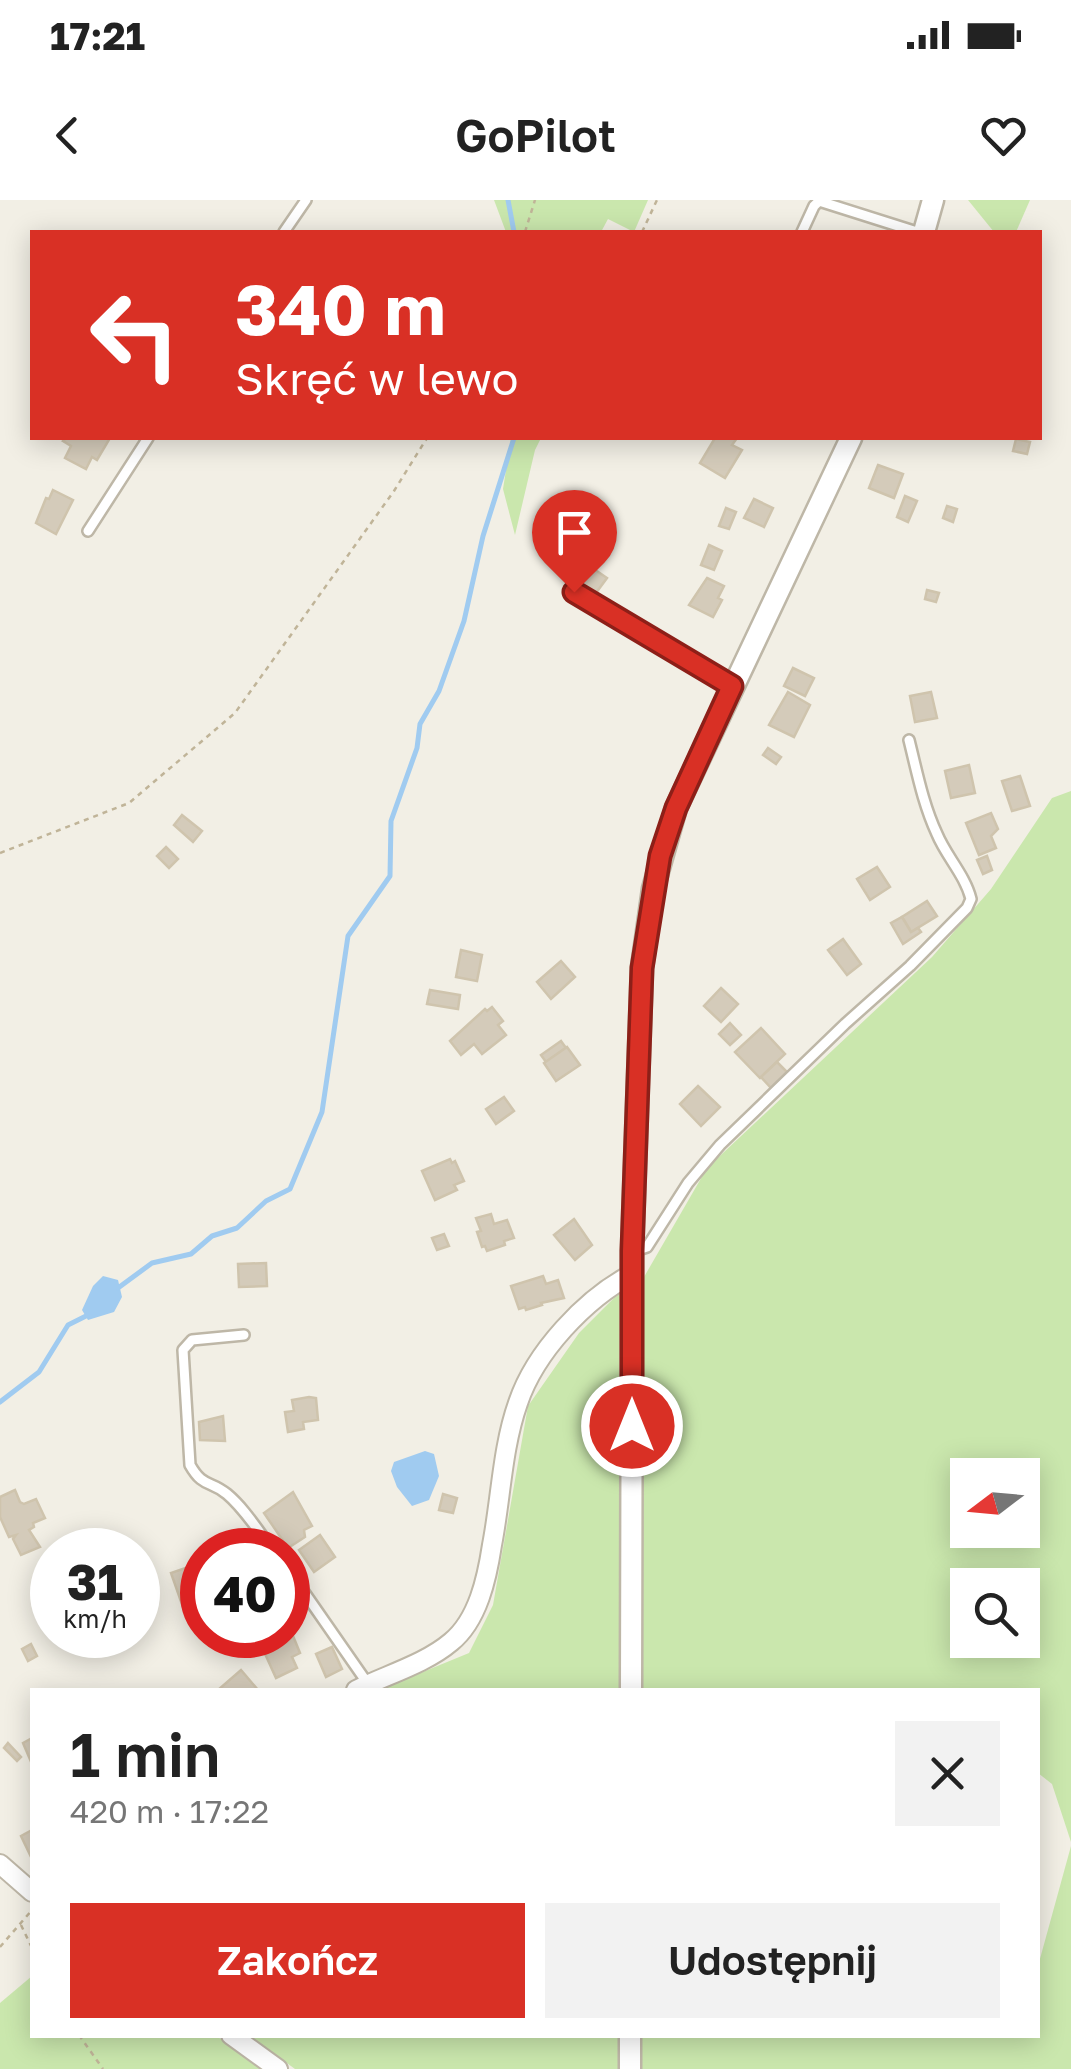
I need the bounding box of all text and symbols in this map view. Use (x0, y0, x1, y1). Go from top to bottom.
text: 17:21 (50, 13, 145, 58)
icon: back (40, 108, 95, 163)
text: GoPilot (455, 108, 616, 162)
icon: heart (976, 108, 1031, 163)
text: 340 m (235, 266, 446, 350)
icon: left (70, 270, 200, 400)
text: Skręć w lewo (235, 351, 519, 405)
pin (532, 490, 617, 593)
icon: arrive (547, 505, 602, 560)
position arrow (580, 1374, 684, 1478)
north arrow (950, 1458, 1040, 1548)
map controls (950, 1458, 1040, 1658)
speed limit sign: 40 (180, 1528, 310, 1658)
text: 31 (67, 1551, 123, 1611)
button: search (950, 1568, 1040, 1658)
text: km/h (63, 1603, 127, 1634)
text: 1 min (70, 1718, 220, 1790)
button: close (895, 1721, 1000, 1826)
text: 420 m · 17:22 (70, 1792, 269, 1830)
button: Zakończ (70, 1903, 525, 2018)
button: Udostępnij (545, 1903, 1000, 2018)

